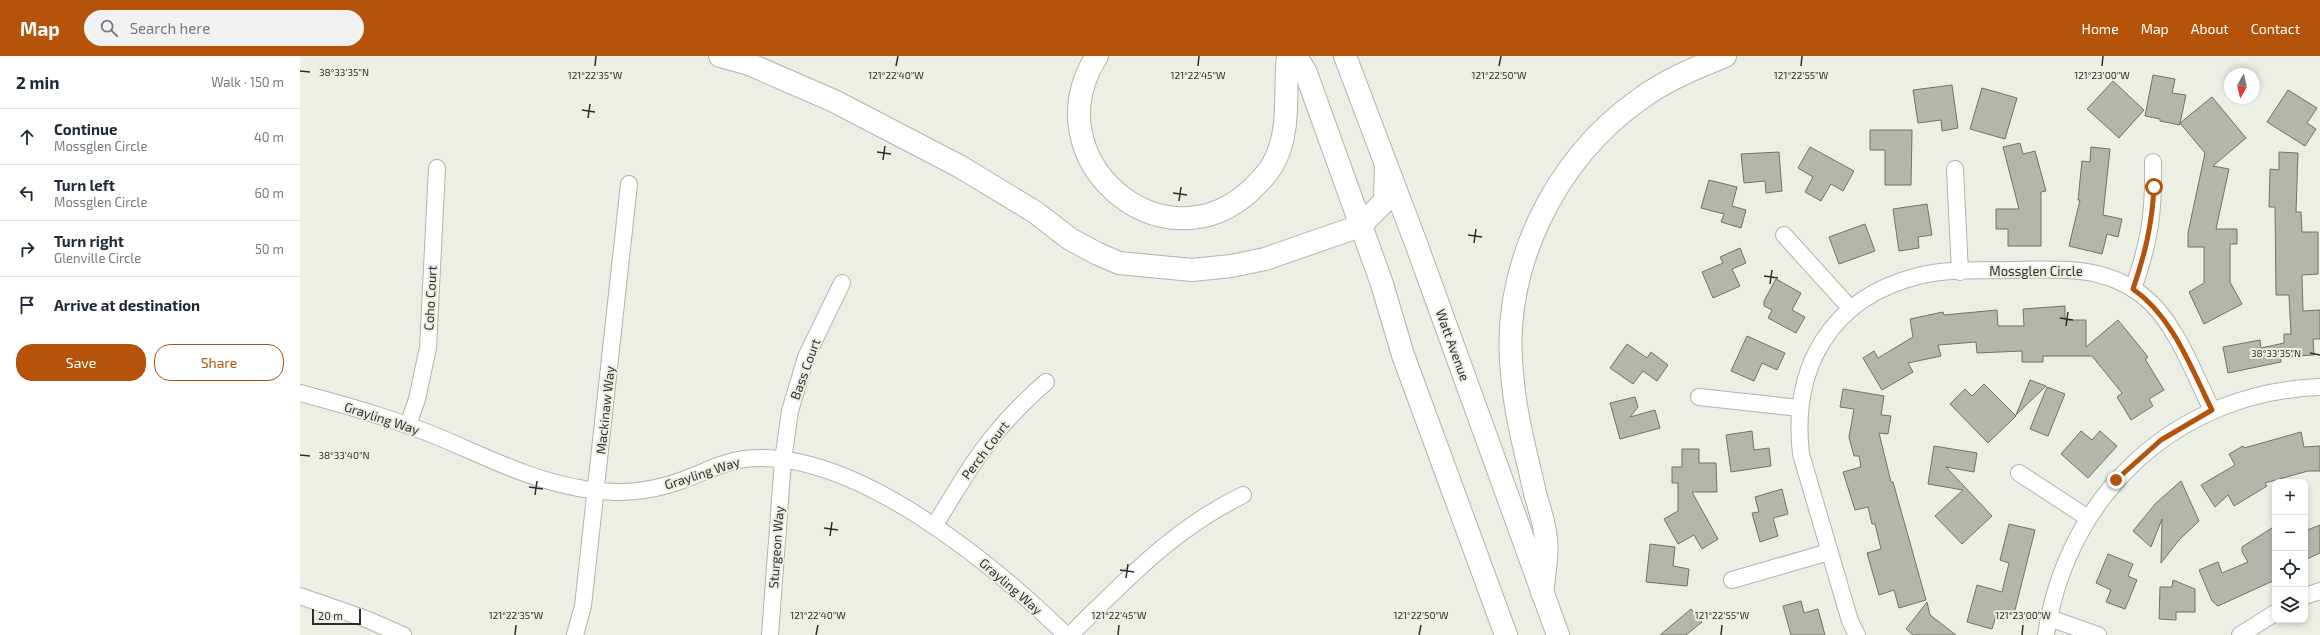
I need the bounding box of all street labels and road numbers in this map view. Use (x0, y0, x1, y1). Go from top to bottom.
street label: Mossglen Circle (1989, 263, 2083, 279)
street label: Coho Court (420, 265, 440, 331)
street label: Watt Avenue (1433, 307, 1473, 383)
street label: Bass Court (787, 336, 823, 402)
street label: Mackinaw Way (592, 365, 618, 455)
street label: Grayling Way (342, 398, 422, 438)
street label: Perch Court (958, 418, 1012, 482)
street label: Grayling Way (662, 453, 742, 493)
street label: Sturgeon Way (765, 505, 787, 589)
street label: Grayling Way (976, 554, 1046, 618)

